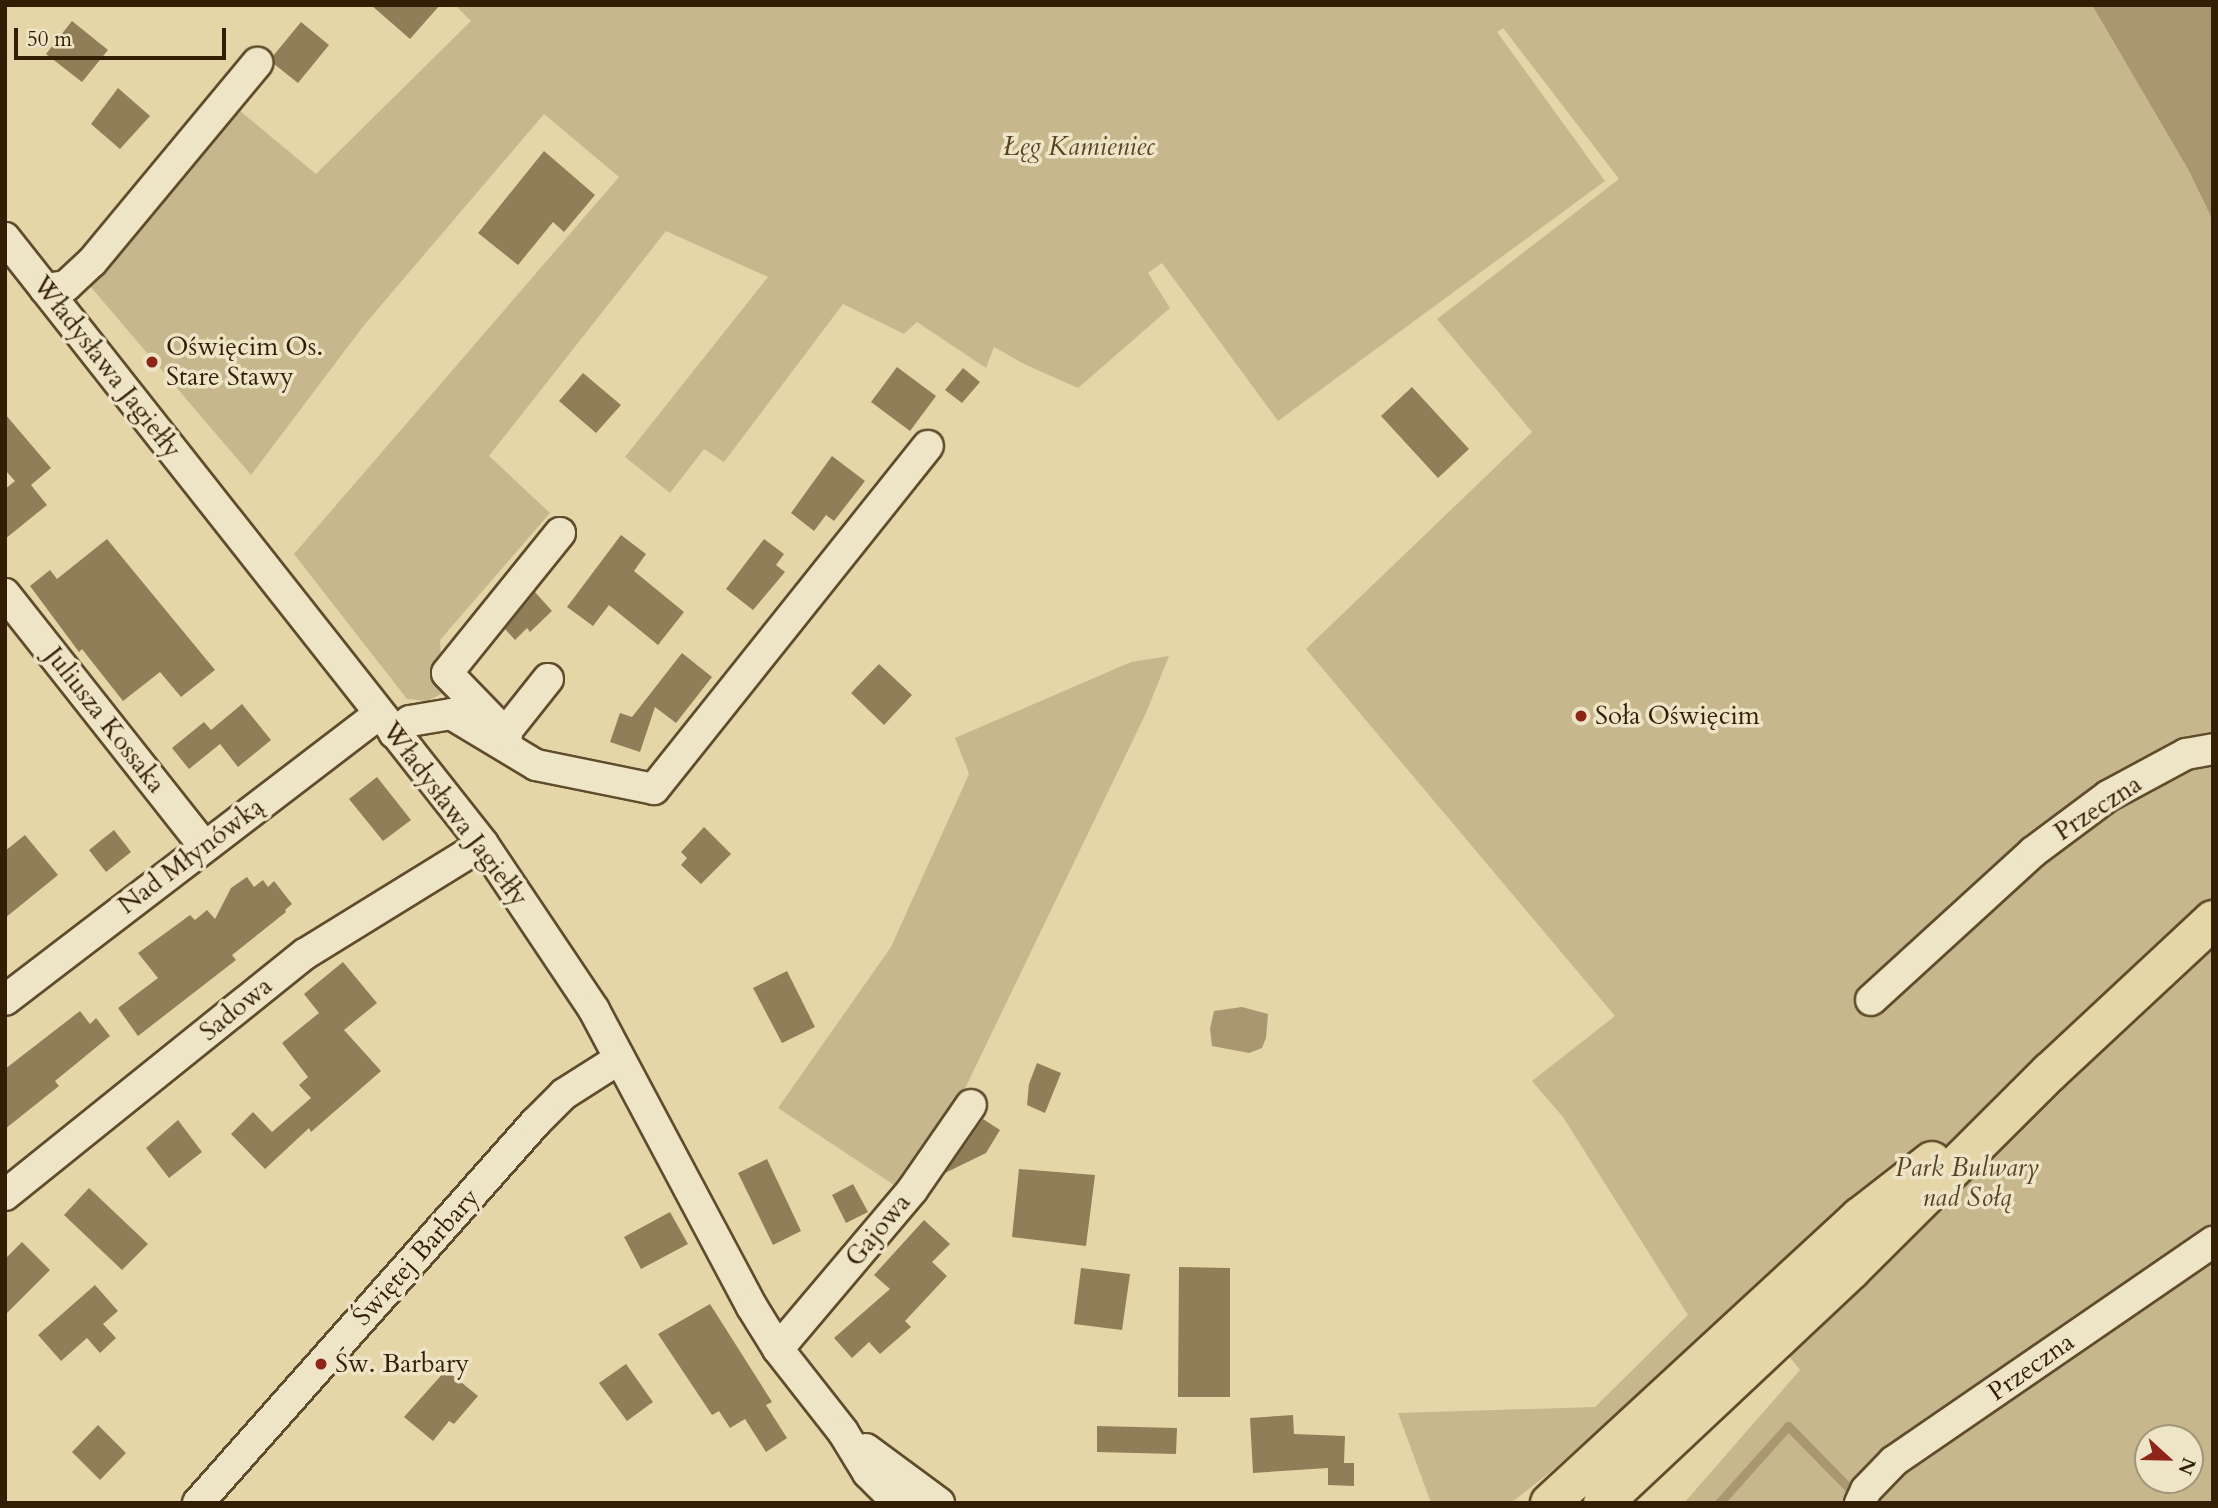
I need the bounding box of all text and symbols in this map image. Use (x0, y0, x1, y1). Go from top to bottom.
scale bar (18, 14, 229, 58)
text: 50 m (27, 25, 72, 54)
park label: Łęg Kamieniec (1003, 131, 1155, 163)
street label: Władysława Jagiełły (26, 270, 188, 464)
place label: Oświęcim Os. Stare Stawy (166, 331, 323, 392)
marker: Oświęcim Os. Stare Stawy (144, 354, 160, 370)
street label: Juliusza Kossaka (38, 641, 172, 799)
place label: Soła Oświęcim (1595, 700, 1760, 732)
marker: Soła Oświęcim (1573, 708, 1589, 724)
street label: Władysława Jagiełły (375, 716, 535, 912)
street label: Przeczna (2049, 768, 2147, 848)
street label: Nad Młynówką (112, 791, 270, 921)
street label: Sadowa (193, 970, 279, 1048)
park label: Park Bulwary nad Sołą (1895, 1152, 2039, 1214)
street label: Świętej Barbary (346, 1182, 486, 1332)
street label: Gajowa (839, 1187, 917, 1273)
street label: Przeczna (1982, 1326, 2080, 1408)
place label: Św. Barbary (335, 1348, 469, 1380)
marker: Św. Barbary (313, 1356, 329, 1372)
north arrow (2134, 1424, 2204, 1494)
text: N (2171, 1454, 2202, 1479)

